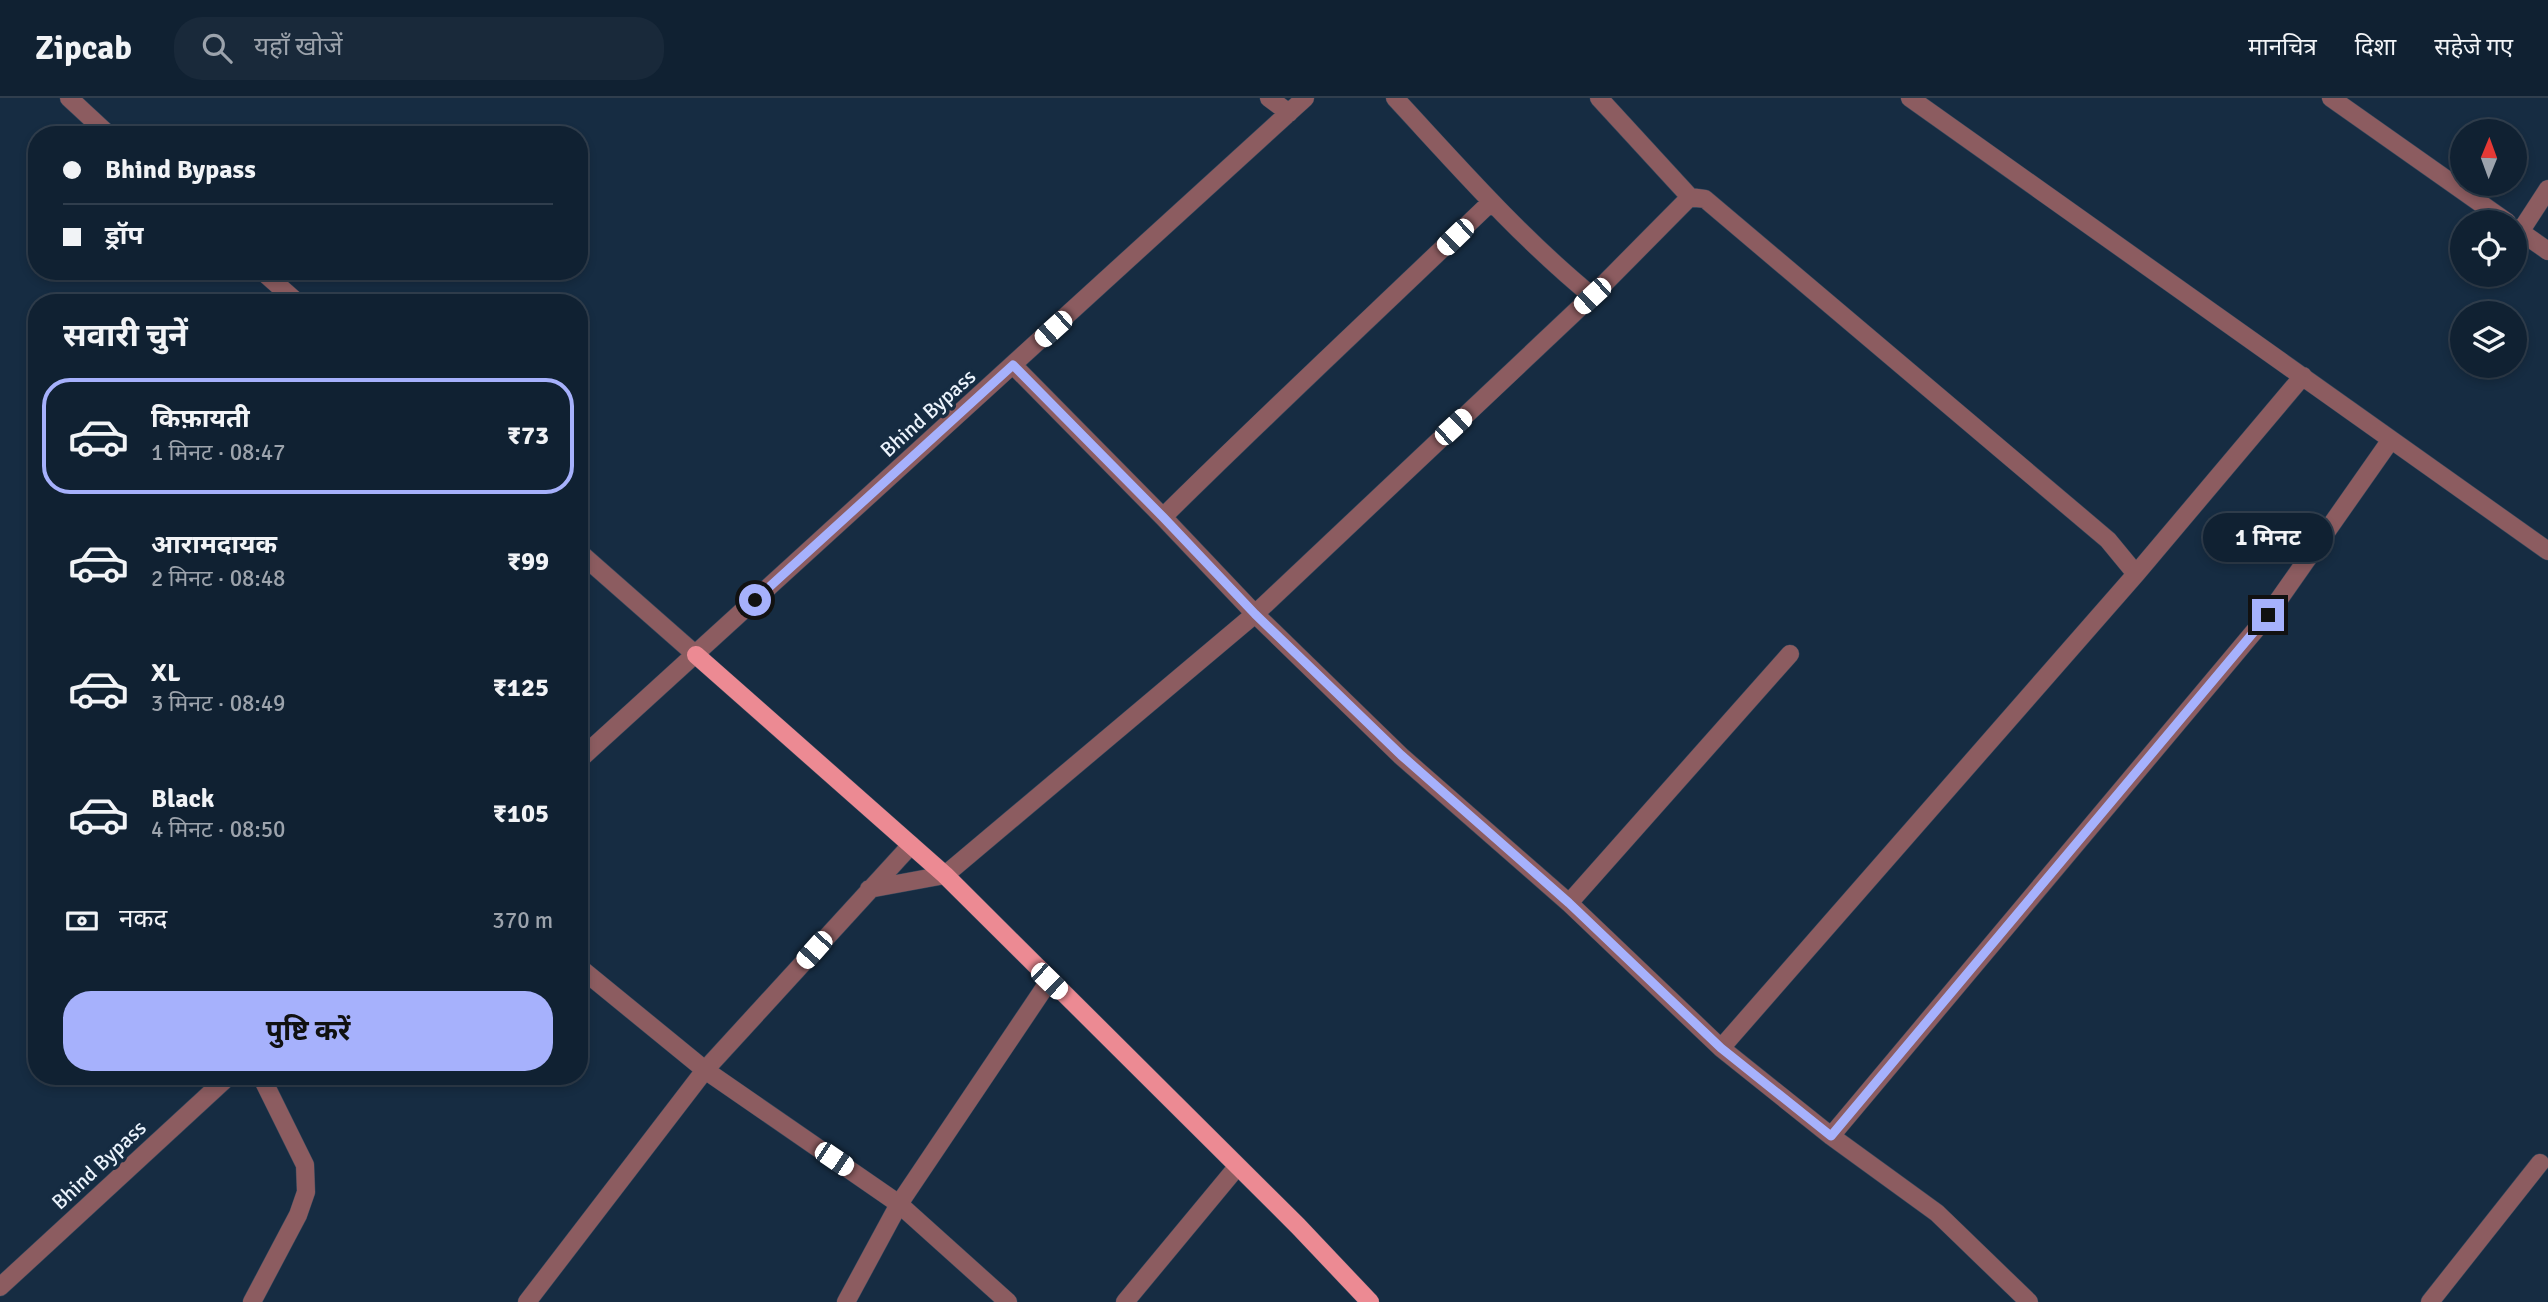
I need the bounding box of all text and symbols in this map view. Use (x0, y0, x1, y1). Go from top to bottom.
search box (174, 17, 664, 80)
text: Zipcab (35, 28, 132, 69)
icon: search (198, 29, 236, 67)
text: यहाँ खोजें (254, 31, 343, 63)
text: मानचित्र (2248, 32, 2317, 62)
text: दिशा (2355, 32, 2396, 62)
text: सहेजे गए (2434, 32, 2513, 62)
north arrow (2450, 119, 2527, 196)
map controls (2450, 119, 2527, 378)
text: Bhind Bypass (105, 154, 256, 186)
button: locate (2450, 210, 2527, 287)
car (1433, 215, 1478, 259)
text: ड्रॉप (105, 220, 143, 252)
car (1570, 274, 1615, 318)
button: layers (2450, 301, 2527, 378)
car (1031, 307, 1076, 351)
text: सवारी चुनें (63, 316, 188, 355)
street label: Bhind Bypass (875, 363, 981, 463)
text: किफ़ायती (151, 403, 250, 435)
icon: car (67, 405, 130, 468)
car (1431, 405, 1476, 449)
text: ₹73 (507, 420, 549, 452)
text: 1 मिनट · 08:47 (151, 438, 286, 467)
callout: 1 मिनट (2203, 514, 2333, 562)
text: 1 मिनट (2235, 523, 2301, 552)
text: आरामदायक (151, 529, 277, 561)
icon: car (67, 531, 130, 594)
text: ₹99 (507, 546, 549, 578)
text: 2 मिनट · 08:48 (151, 564, 286, 593)
route start (739, 584, 771, 616)
route end (2252, 599, 2284, 631)
icon: car (67, 657, 130, 720)
text: XL (151, 657, 181, 689)
text: ₹125 (493, 672, 549, 704)
text: 3 मिनट · 08:49 (151, 689, 286, 718)
icon: car (67, 783, 130, 846)
text: Black (151, 783, 214, 815)
text: ₹105 (493, 798, 549, 830)
text: 4 मिनट · 08:50 (151, 815, 286, 844)
icon: cash (63, 902, 101, 940)
text: नकद (119, 903, 167, 935)
text: 370 m (492, 906, 553, 935)
car (793, 927, 836, 973)
car (1027, 959, 1072, 1003)
button: पुष्टि करें (63, 991, 553, 1071)
street label: Bhind Bypass (46, 1115, 152, 1215)
car (811, 1139, 858, 1179)

